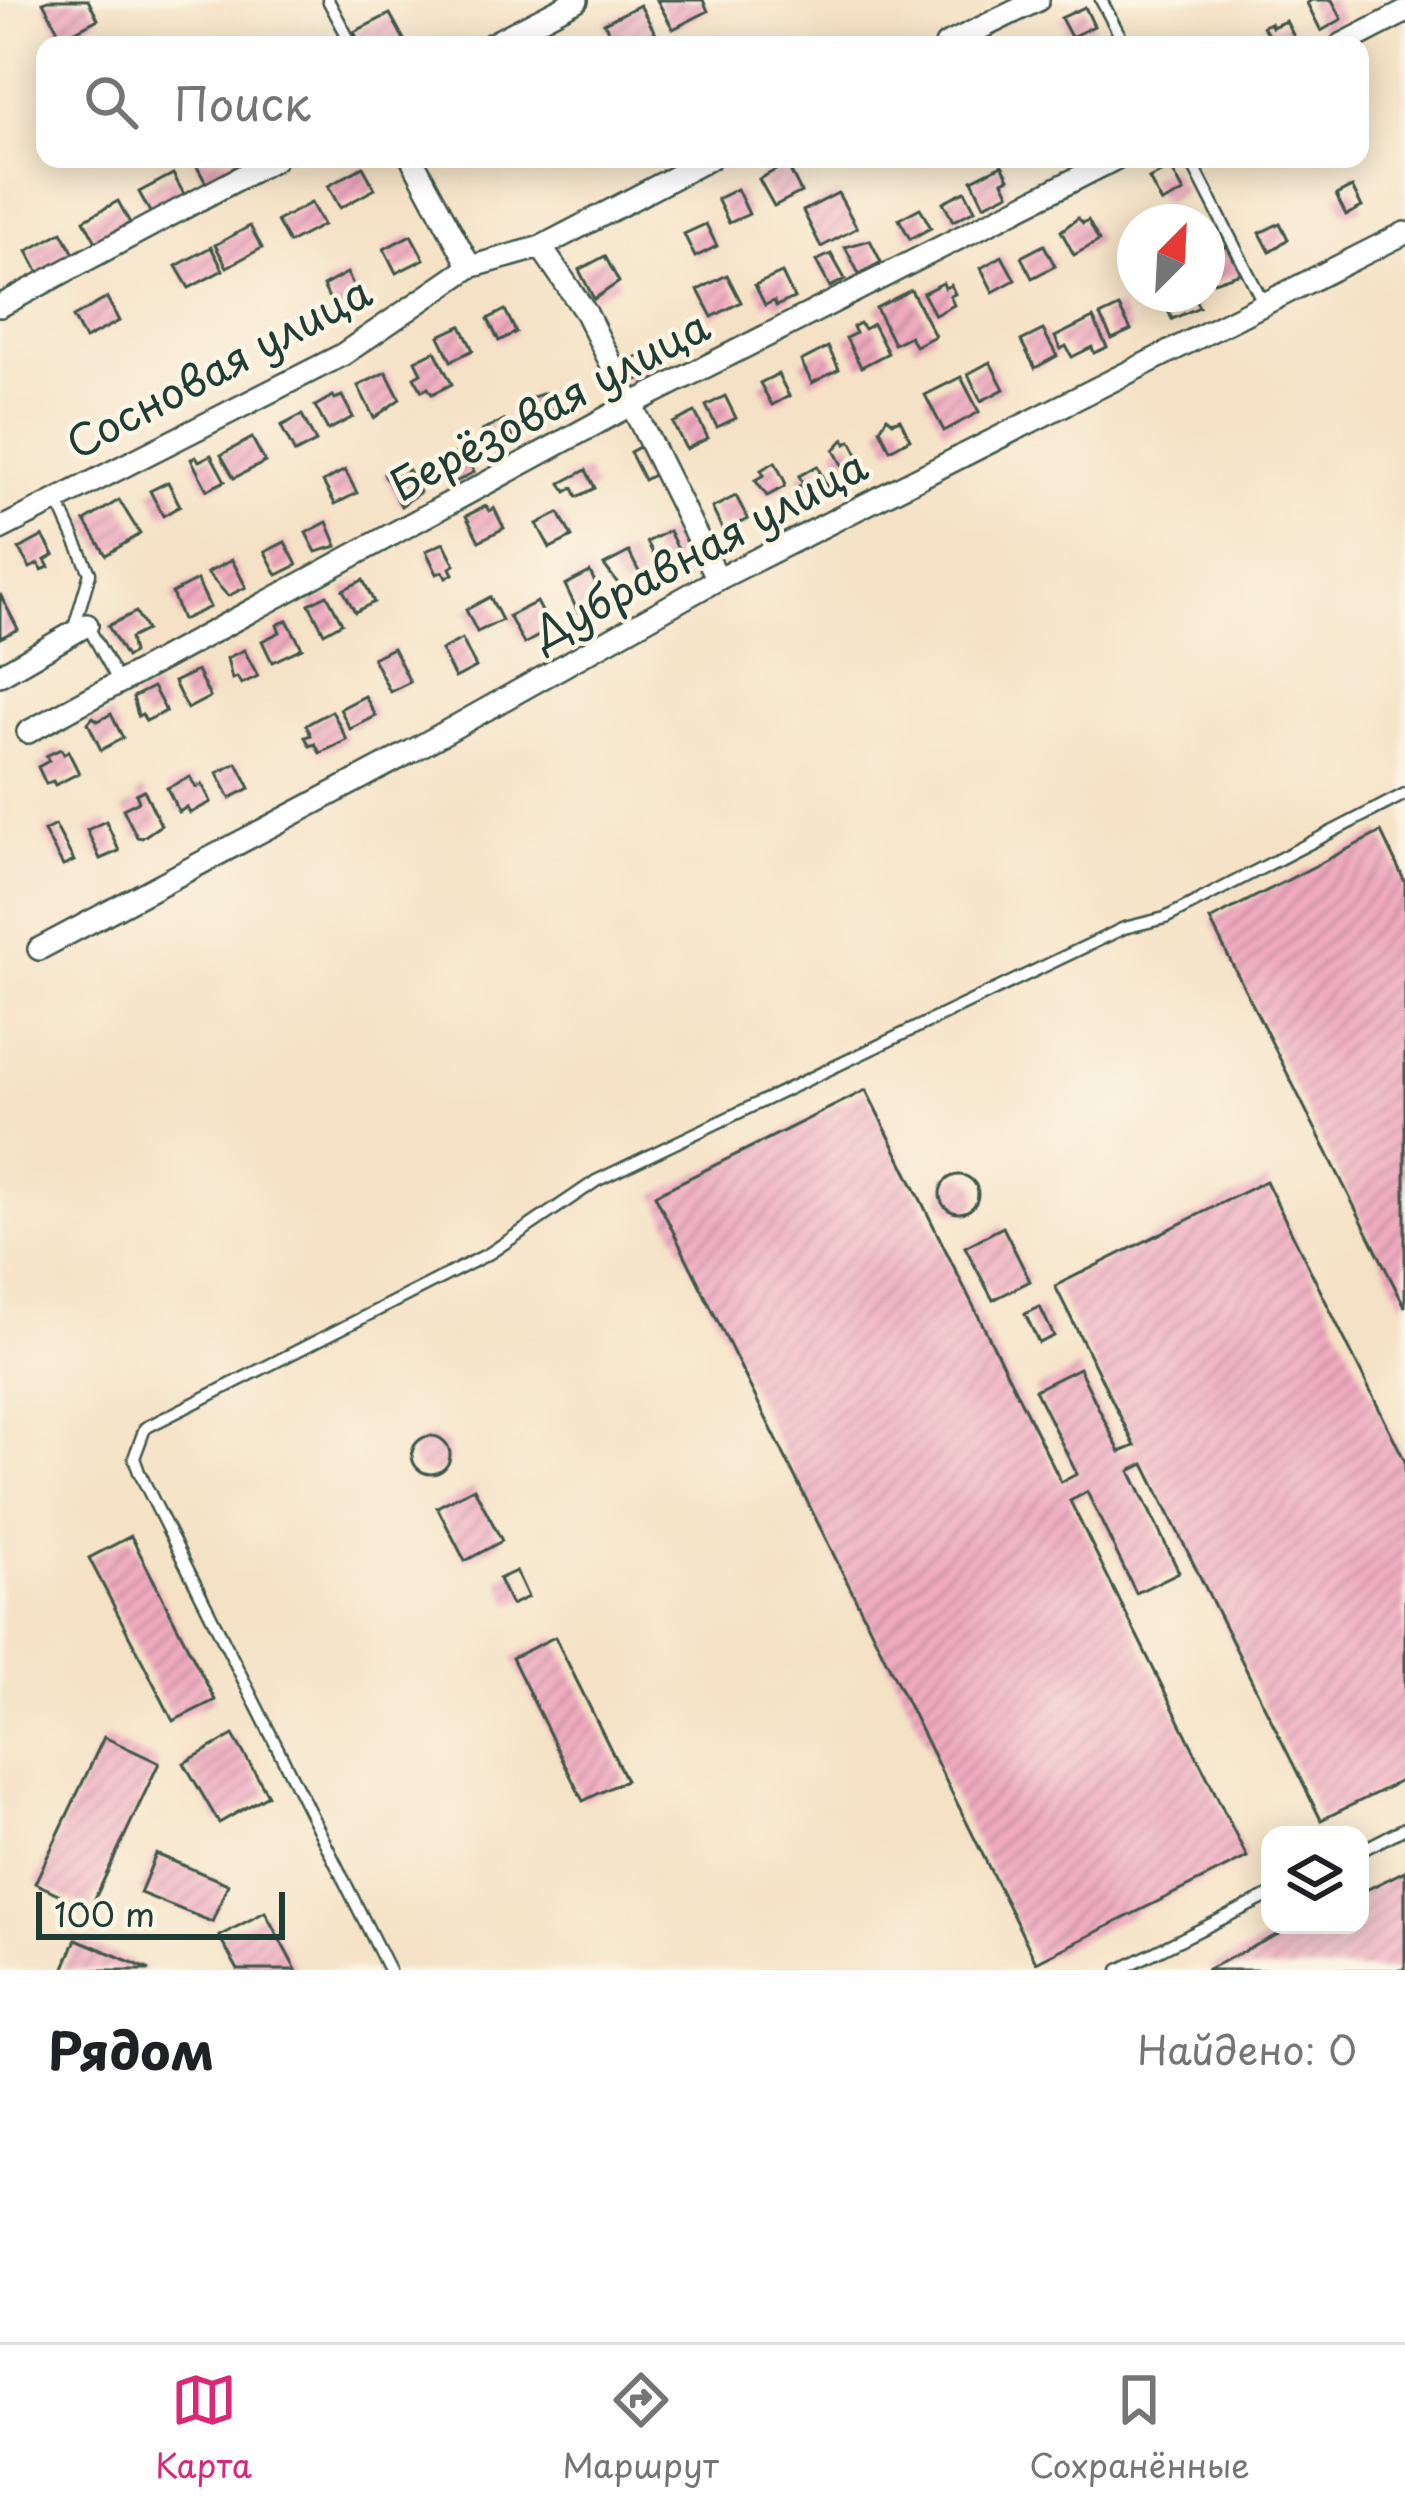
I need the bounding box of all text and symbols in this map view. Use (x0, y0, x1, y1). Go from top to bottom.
search box (36, 36, 1369, 168)
text: Поиск (174, 68, 311, 136)
icon: search (78, 69, 144, 135)
north arrow (1117, 204, 1225, 312)
street label: Сосновая улица (54, 258, 382, 473)
street label: Берёзовая улица (378, 293, 720, 515)
street label: Дубравная улица (518, 433, 878, 664)
map controls (1261, 1826, 1369, 1934)
button: layers (1261, 1826, 1369, 1934)
scale bar (36, 1886, 285, 1939)
text: 100 m (54, 1888, 155, 1938)
text: Рядом (48, 2010, 214, 2087)
text: Найдено: 0 (1137, 2019, 1357, 2078)
tab: Карта (155, 2367, 252, 2489)
tab: Маршрут (563, 2367, 719, 2489)
tab: Сохранённые (1029, 2367, 1250, 2489)

